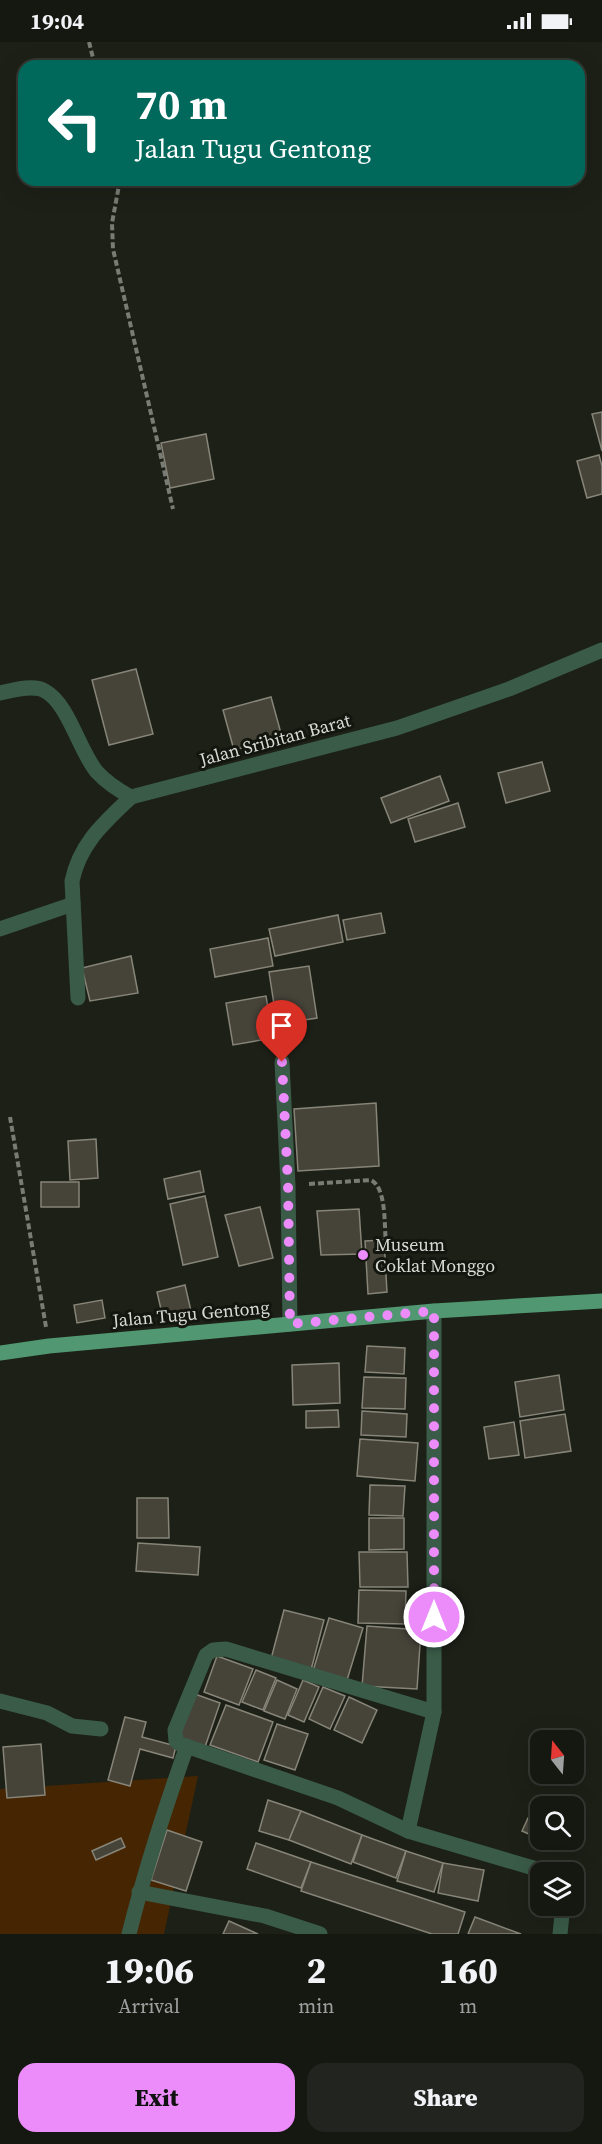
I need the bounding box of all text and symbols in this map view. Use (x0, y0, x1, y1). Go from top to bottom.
text: 19:04 (30, 6, 84, 36)
text: 70 m (135, 75, 228, 133)
icon: left (36, 84, 114, 162)
text: Jalan Tugu Gentong (135, 130, 371, 167)
street label: Jalan Sribitan Barat (196, 707, 353, 772)
pin (256, 1000, 307, 1062)
icon: arrive (265, 1009, 298, 1042)
place label: Museum Coklat Monggo (375, 1232, 495, 1278)
marker: Museum Coklat Monggo (356, 1248, 370, 1262)
street label: Jalan Tugu Gentong (110, 1294, 270, 1333)
position arrow (402, 1585, 466, 1649)
north arrow (530, 1730, 584, 1784)
map controls (530, 1730, 584, 1916)
button: search (530, 1796, 584, 1850)
button: layers (530, 1862, 584, 1916)
text: 19:06 (104, 1946, 194, 1995)
text: 2 (306, 1946, 326, 1995)
text: 160 (438, 1946, 498, 1995)
text: Arrival (118, 1992, 180, 2020)
text: min (298, 1992, 334, 2020)
text: m (459, 1992, 477, 2020)
button: Exit (18, 2063, 295, 2132)
button: Share (307, 2063, 584, 2132)

